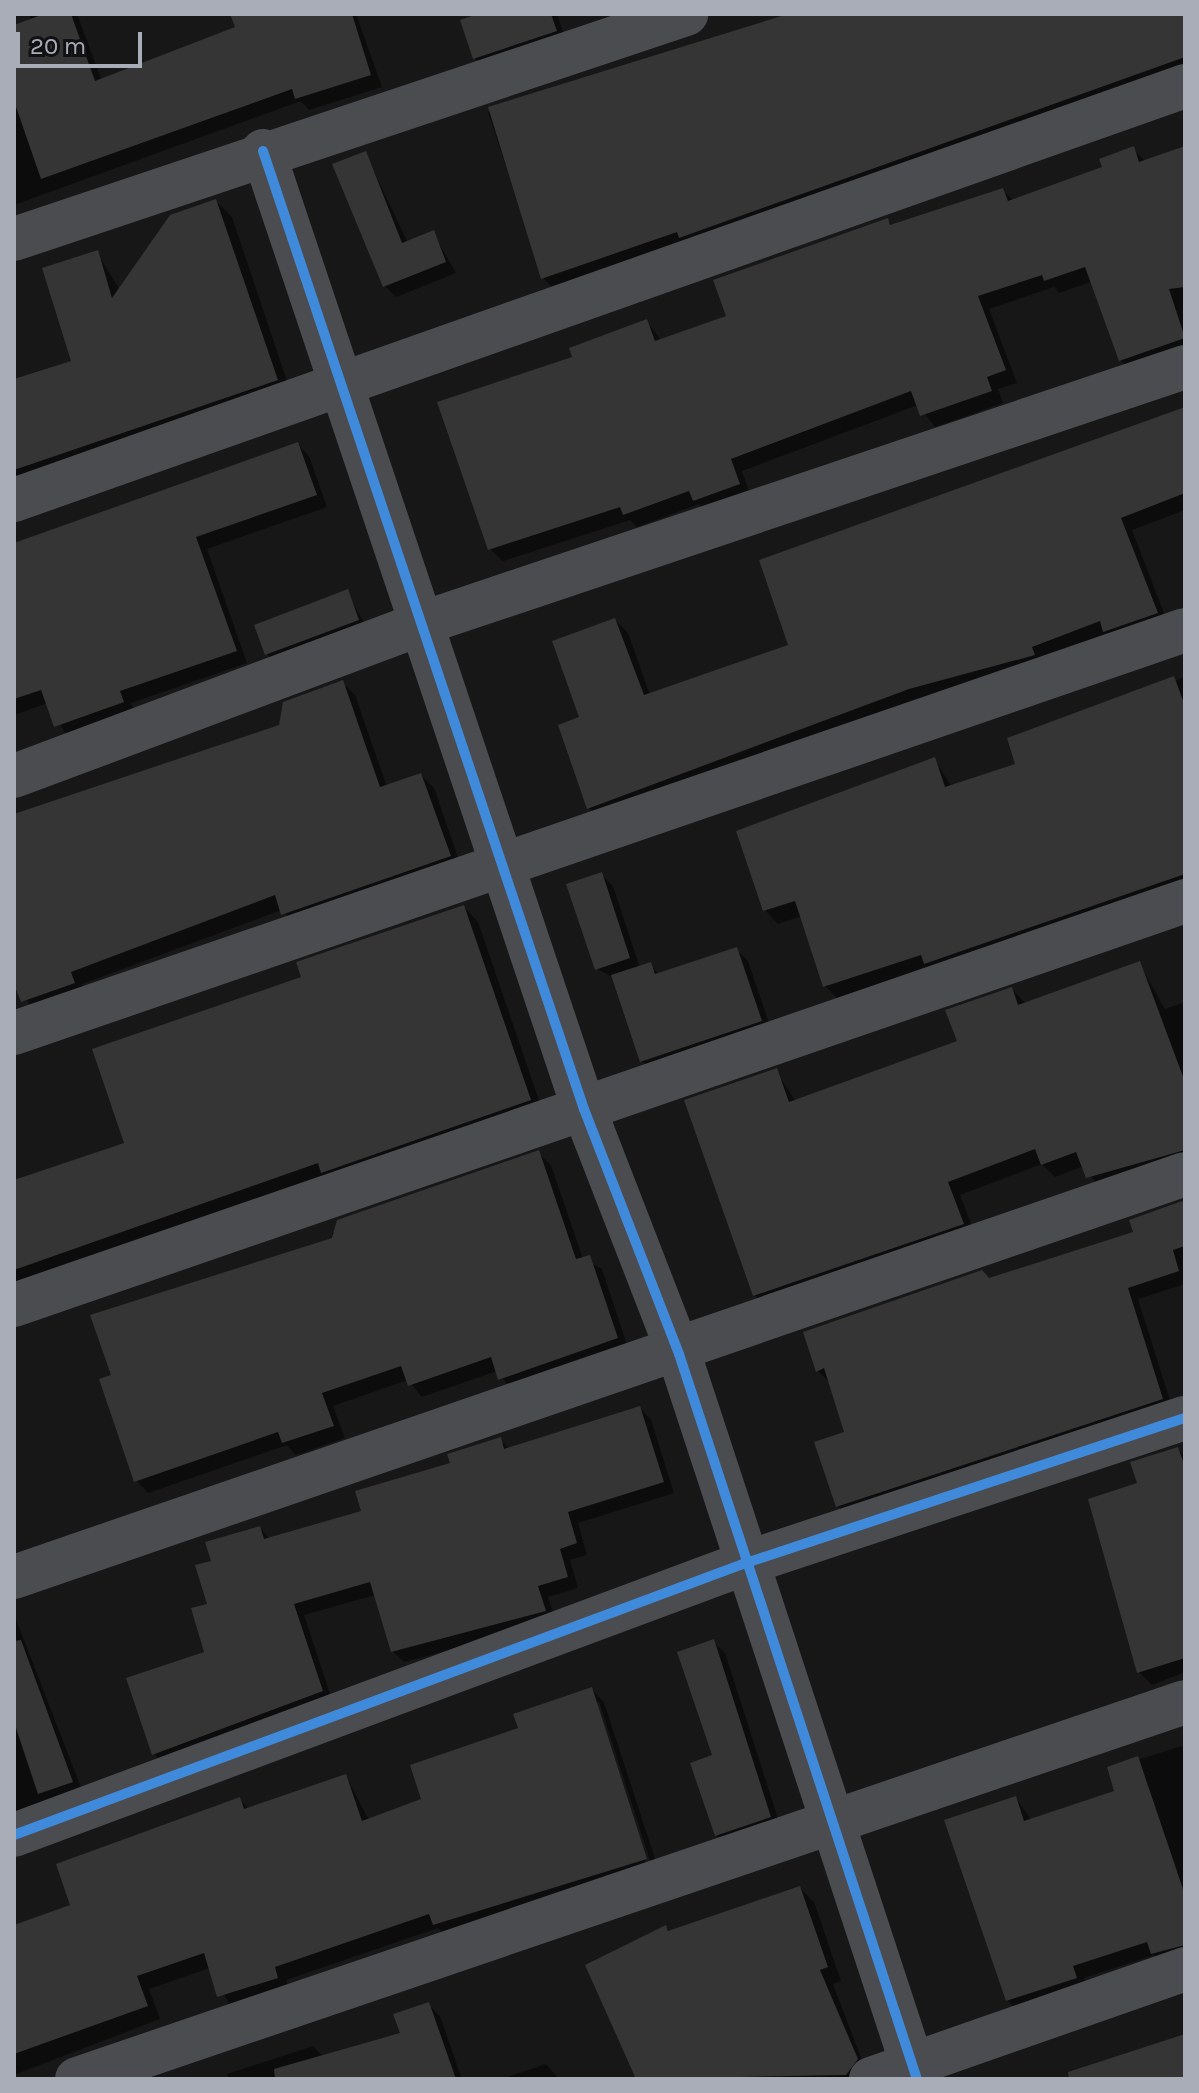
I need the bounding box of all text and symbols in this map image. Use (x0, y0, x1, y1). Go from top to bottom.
scale bar (20, 16, 146, 66)
text: 20 m (30, 32, 86, 60)

